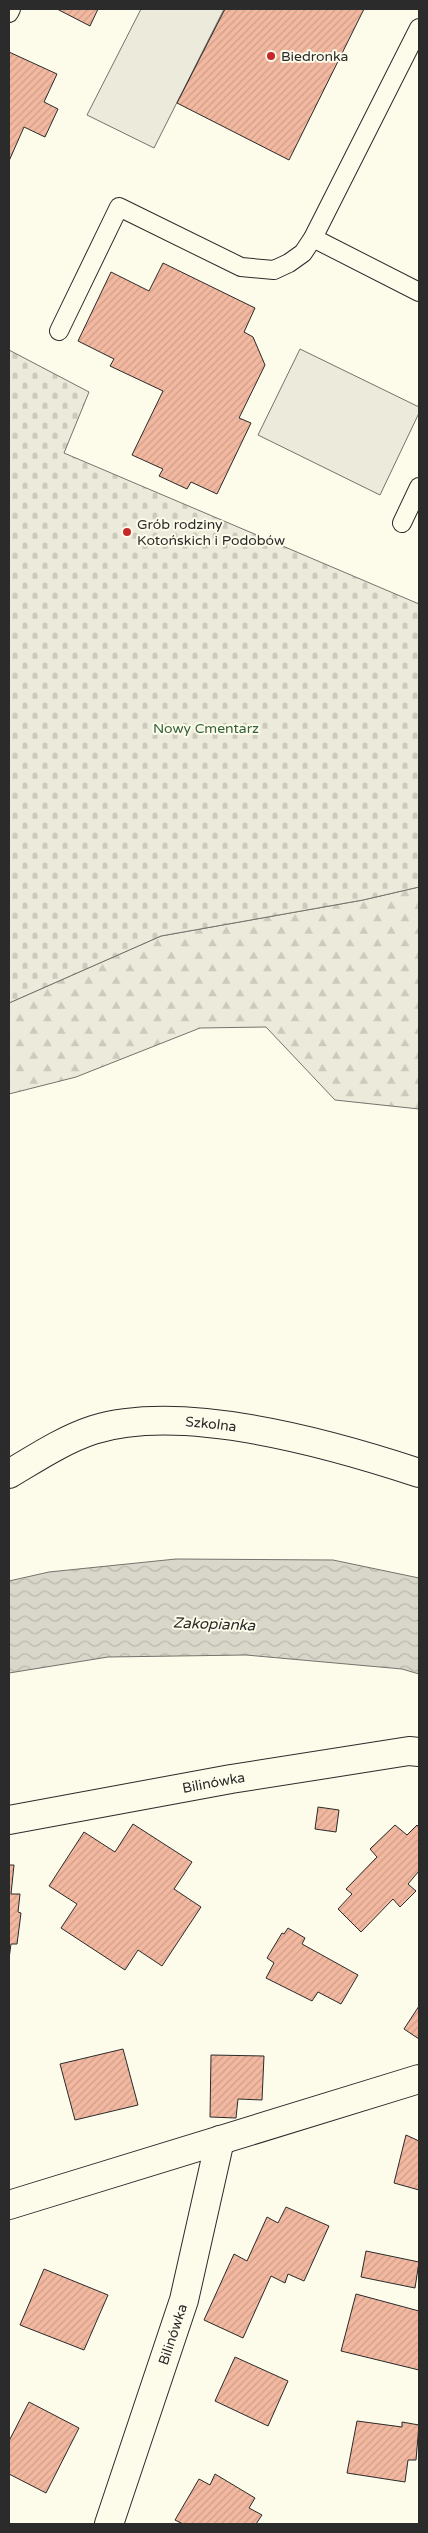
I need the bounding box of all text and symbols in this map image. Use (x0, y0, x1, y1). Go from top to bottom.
place label: Biedronka (281, 48, 348, 65)
marker: Biedronka (265, 50, 277, 62)
place label: Grób rodziny Kotońskich i Podobów (137, 516, 285, 549)
marker: Grób rodziny Kotońskich i Podobów (121, 526, 133, 538)
park label: Nowy Cmentarz (153, 720, 259, 737)
street label: Szkolna (185, 1413, 238, 1435)
water label: Zakopianka (173, 1614, 256, 1634)
street label: Bilinówka (181, 1768, 246, 1796)
street label: Bilinówka (154, 2302, 191, 2367)

